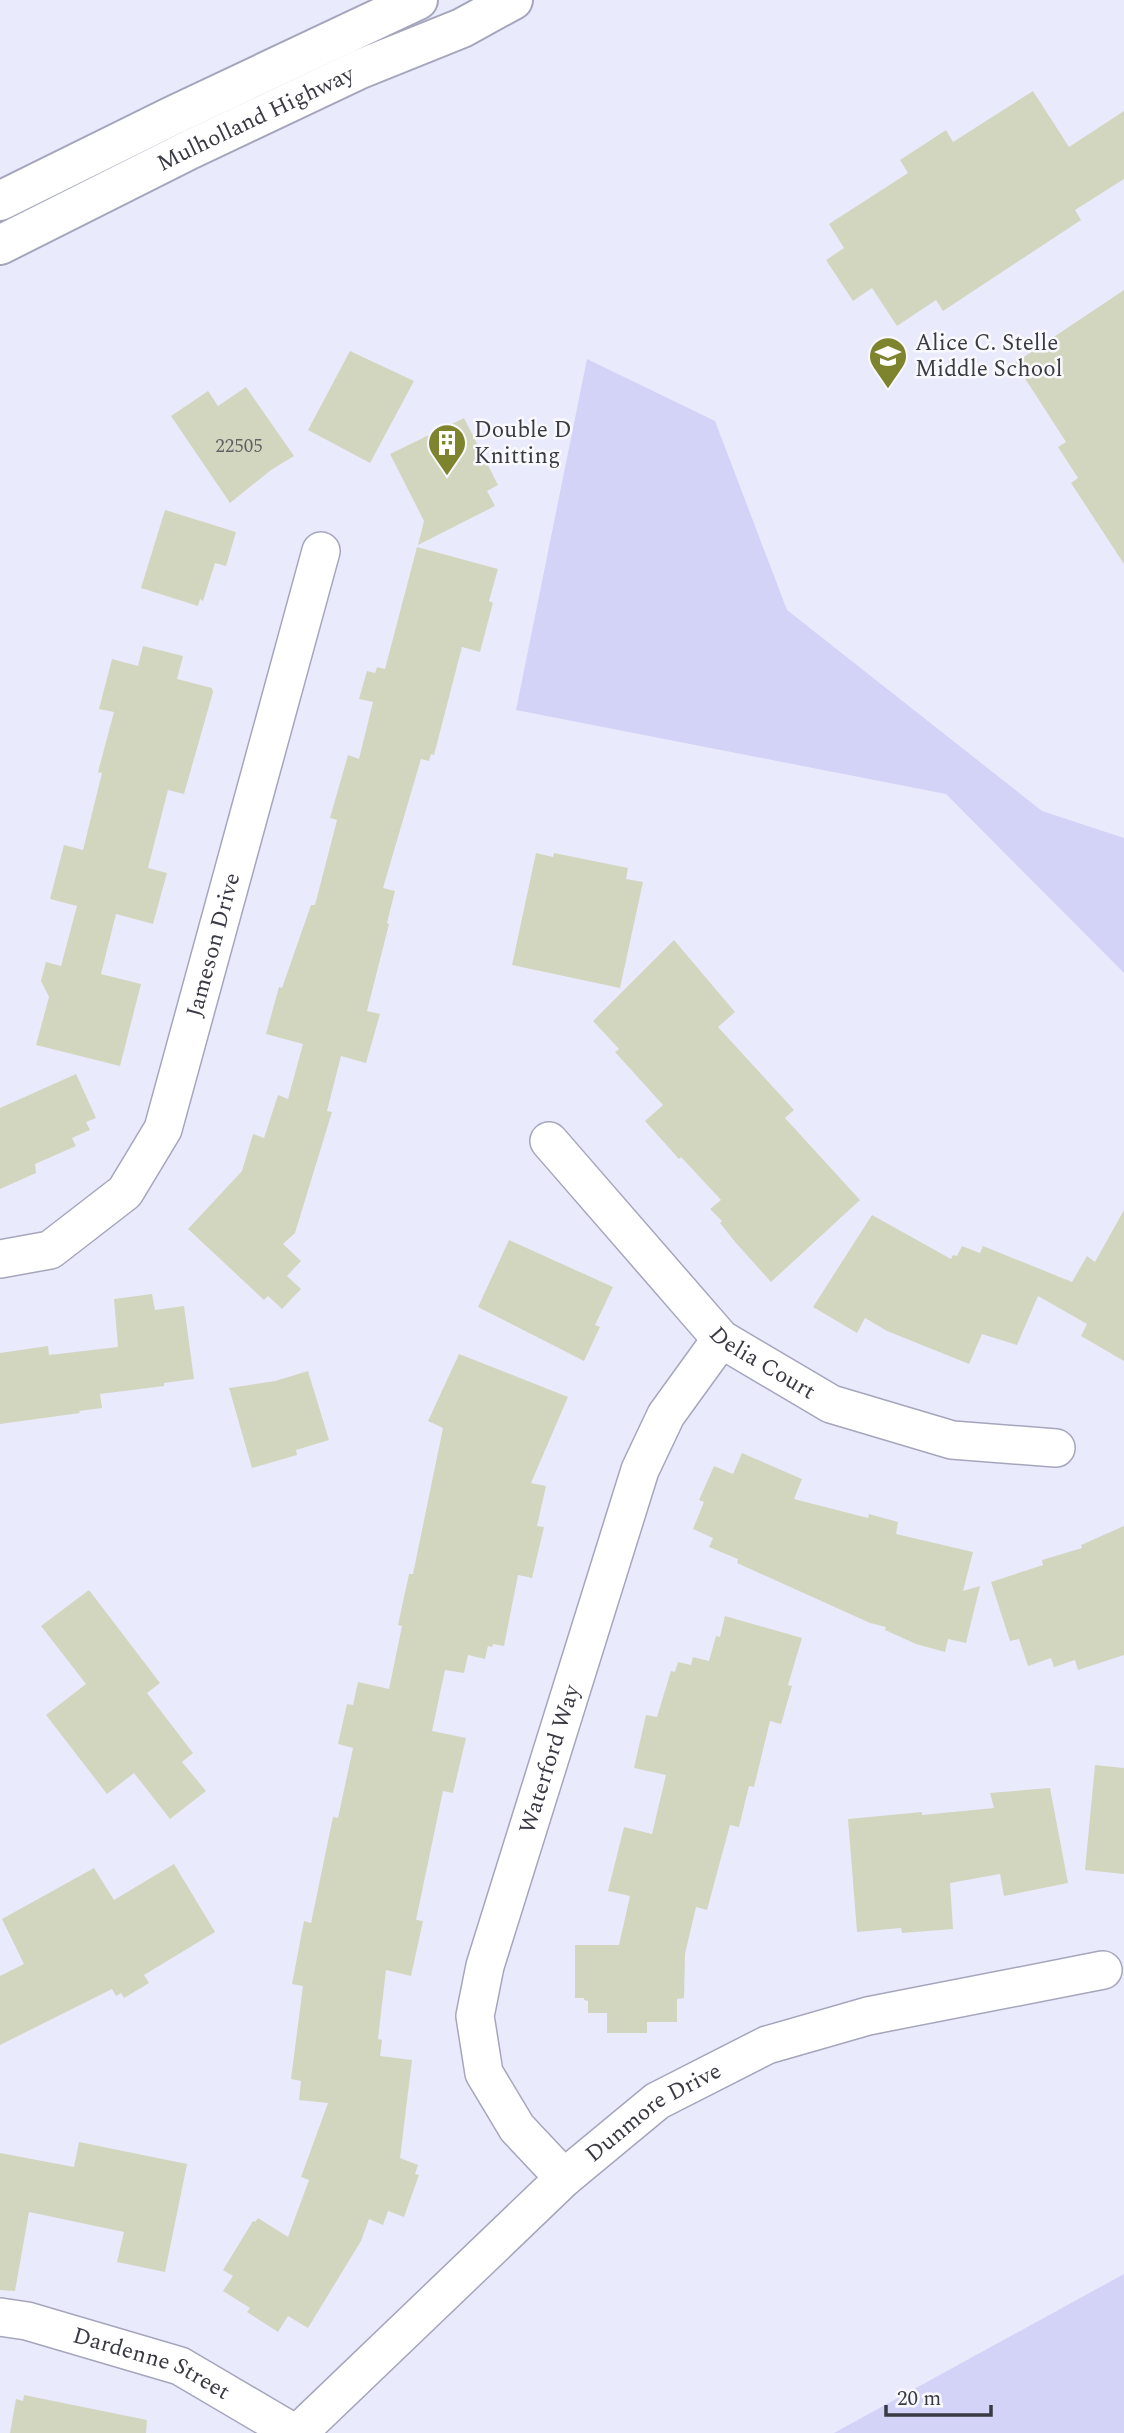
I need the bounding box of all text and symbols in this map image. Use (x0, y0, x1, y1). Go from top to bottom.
street label: Mulholland Highway (151, 56, 361, 181)
place label: Alice C. Stelle Middle School (915, 326, 1062, 387)
school or university icon: Alice C. Stelle Middle School (867, 335, 909, 390)
place label: Double D Knitting (474, 413, 572, 474)
building icon: Double D Knitting (426, 422, 468, 477)
house number: 22505 (215, 432, 263, 461)
street label: Jameson Drive (177, 869, 250, 1021)
street label: Delia Court (700, 1319, 822, 1409)
street label: Waterford Way (510, 1680, 590, 1838)
street label: Dunmore Drive (578, 2054, 727, 2171)
street label: Dardenne Street (69, 2318, 237, 2409)
scale bar (886, 2374, 991, 2418)
text: 20 m (897, 2383, 941, 2415)

